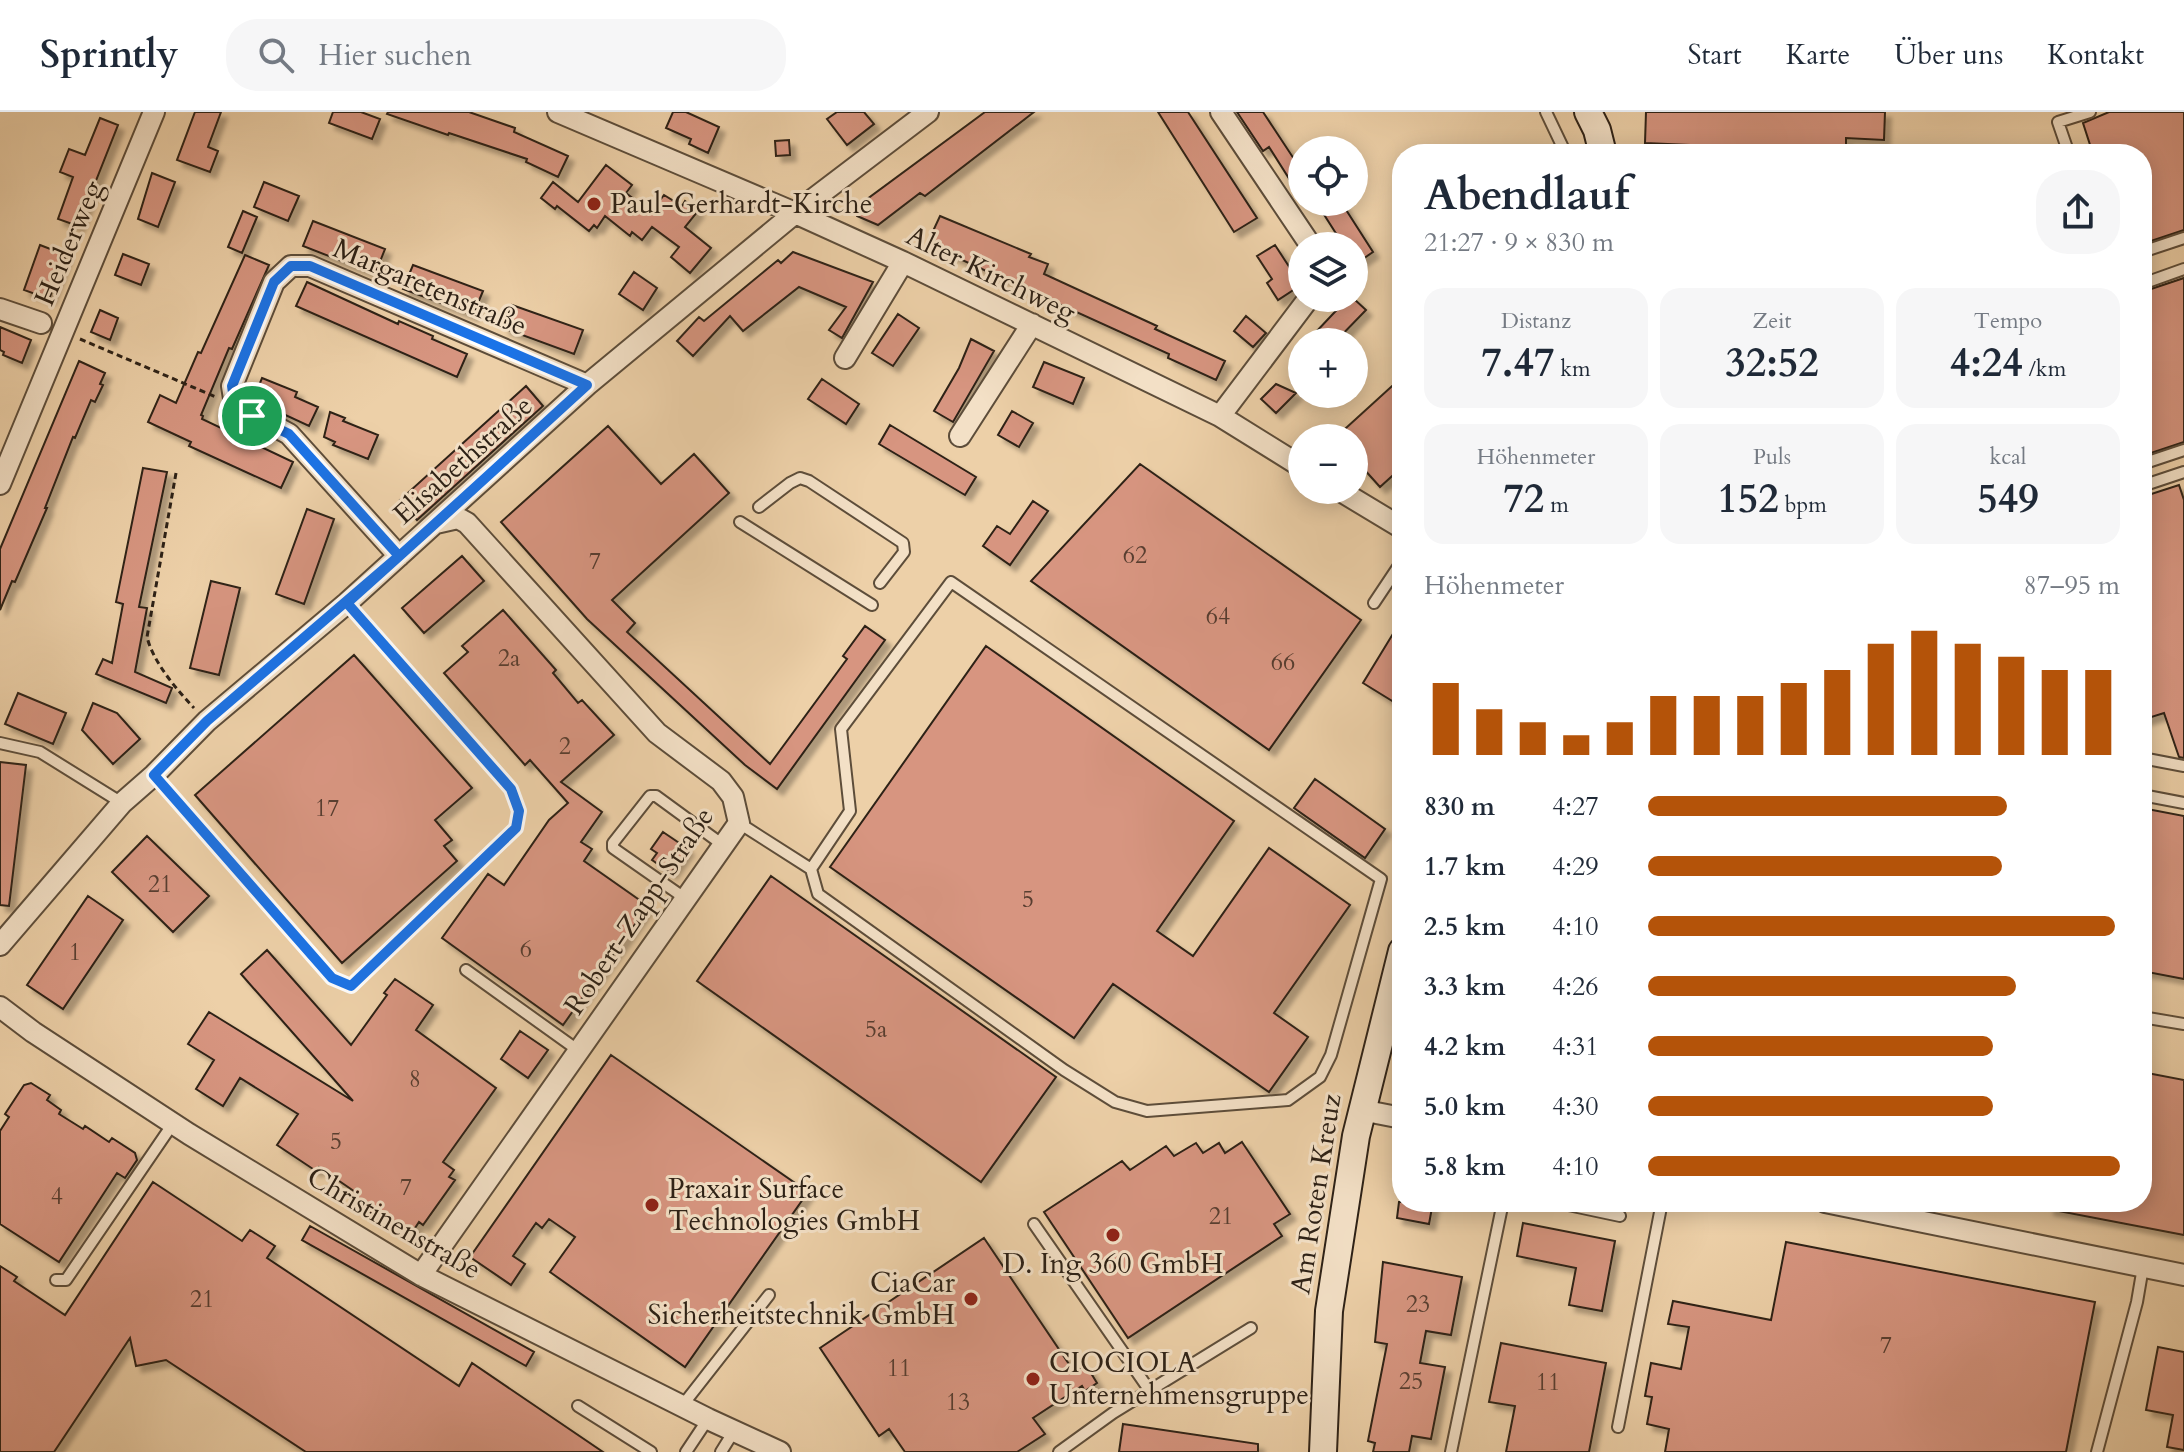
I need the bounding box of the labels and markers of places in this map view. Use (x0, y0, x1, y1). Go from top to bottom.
place label: Paul-Gerhardt-Kirche (610, 185, 872, 223)
marker: Paul-Gerhardt-Kirche (585, 195, 603, 213)
pin (218, 382, 286, 450)
place label: Praxair Surface Technologies GmbH (668, 1170, 920, 1240)
marker: Praxair Surface Technologies GmbH (643, 1196, 661, 1214)
marker: D. Ing 360 GmbH (1104, 1226, 1122, 1244)
place label: D. Ing 360 GmbH (1003, 1245, 1223, 1283)
place label: CiaCar Sicherheitstechnik GmbH (648, 1264, 956, 1334)
marker: CiaCar Sicherheitstechnik GmbH (962, 1290, 980, 1308)
place label: CIOCIOLA Unternehmensgruppe (1049, 1344, 1309, 1414)
marker: CIOCIOLA Unternehmensgruppe (1024, 1370, 1042, 1388)

